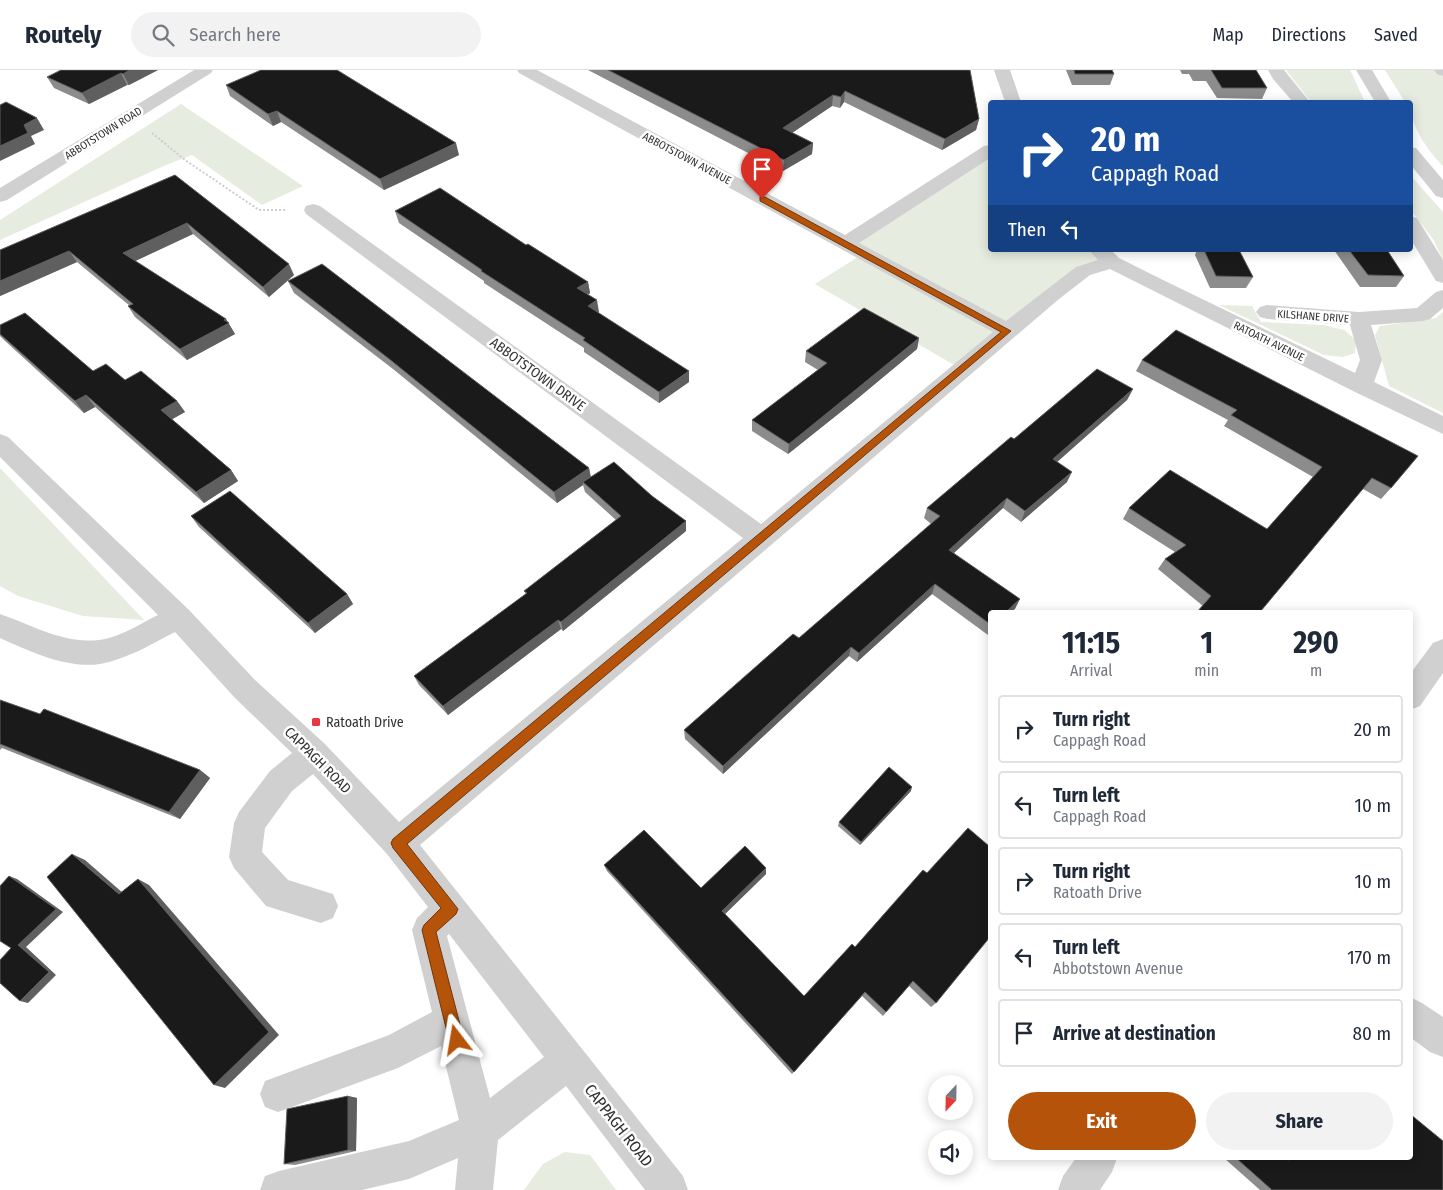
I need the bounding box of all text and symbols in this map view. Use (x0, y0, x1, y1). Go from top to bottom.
search box (131, 12, 481, 57)
text: Routely (25, 21, 101, 49)
icon: search (149, 21, 177, 49)
text: Search here (189, 23, 281, 46)
text: Map (1212, 24, 1244, 46)
text: Directions (1272, 24, 1346, 46)
text: Saved (1374, 24, 1418, 46)
street label: ABBOTSTOWN ROAD (62, 104, 144, 162)
text: 20 m (1091, 118, 1160, 160)
icon: right (1008, 120, 1073, 185)
street label: ABBOTSTOWN AVENUE (640, 130, 733, 187)
pin (741, 148, 783, 199)
icon: arrive (748, 155, 776, 183)
text: Cappagh Road (1091, 160, 1219, 187)
icon: left (1056, 215, 1084, 243)
text: Then (1008, 218, 1046, 241)
street label: KILSHANE DRIVE (1277, 308, 1349, 325)
street label: RATOATH AVENUE (1231, 319, 1306, 364)
street label: ABBOTSTOWN DRIVE (487, 334, 589, 415)
text: 11:15 (1062, 625, 1120, 661)
text: 1 (1200, 625, 1213, 661)
text: 290 (1293, 625, 1339, 661)
text: Arrival (1070, 661, 1112, 680)
text: min (1194, 661, 1219, 680)
text: m (1310, 661, 1322, 680)
text: Turn right (1053, 708, 1130, 731)
place label: Ratoath Drive (326, 714, 404, 731)
icon: right (1010, 715, 1038, 743)
marker: Ratoath Drive (310, 716, 322, 728)
text: 20 m (1354, 718, 1391, 741)
street label: CAPPAGH ROAD (281, 724, 354, 797)
text: Cappagh Road (1053, 731, 1146, 750)
text: Turn left (1053, 784, 1120, 807)
icon: left (1010, 791, 1038, 819)
text: 10 m (1355, 794, 1391, 817)
text: Cappagh Road (1053, 807, 1146, 826)
text: Turn right (1053, 860, 1130, 883)
icon: right (1010, 867, 1038, 895)
text: 10 m (1355, 870, 1391, 893)
text: Ratoath Drive (1053, 883, 1142, 902)
text: Turn left (1053, 936, 1120, 959)
icon: left (1010, 943, 1038, 971)
text: 170 m (1347, 946, 1391, 969)
text: Abbotstown Avenue (1053, 959, 1183, 978)
position arrow (430, 1013, 482, 1065)
icon: arrive (1010, 1019, 1038, 1047)
text: Arrive at destination (1053, 1022, 1216, 1045)
text: 80 m (1353, 1022, 1391, 1045)
north arrow (928, 1075, 972, 1120)
map controls (928, 1075, 973, 1175)
street label: CAPPAGH ROAD (581, 1080, 657, 1170)
button: Exit (1008, 1092, 1196, 1150)
button: Share (1206, 1092, 1393, 1150)
button: sound (928, 1130, 973, 1175)

